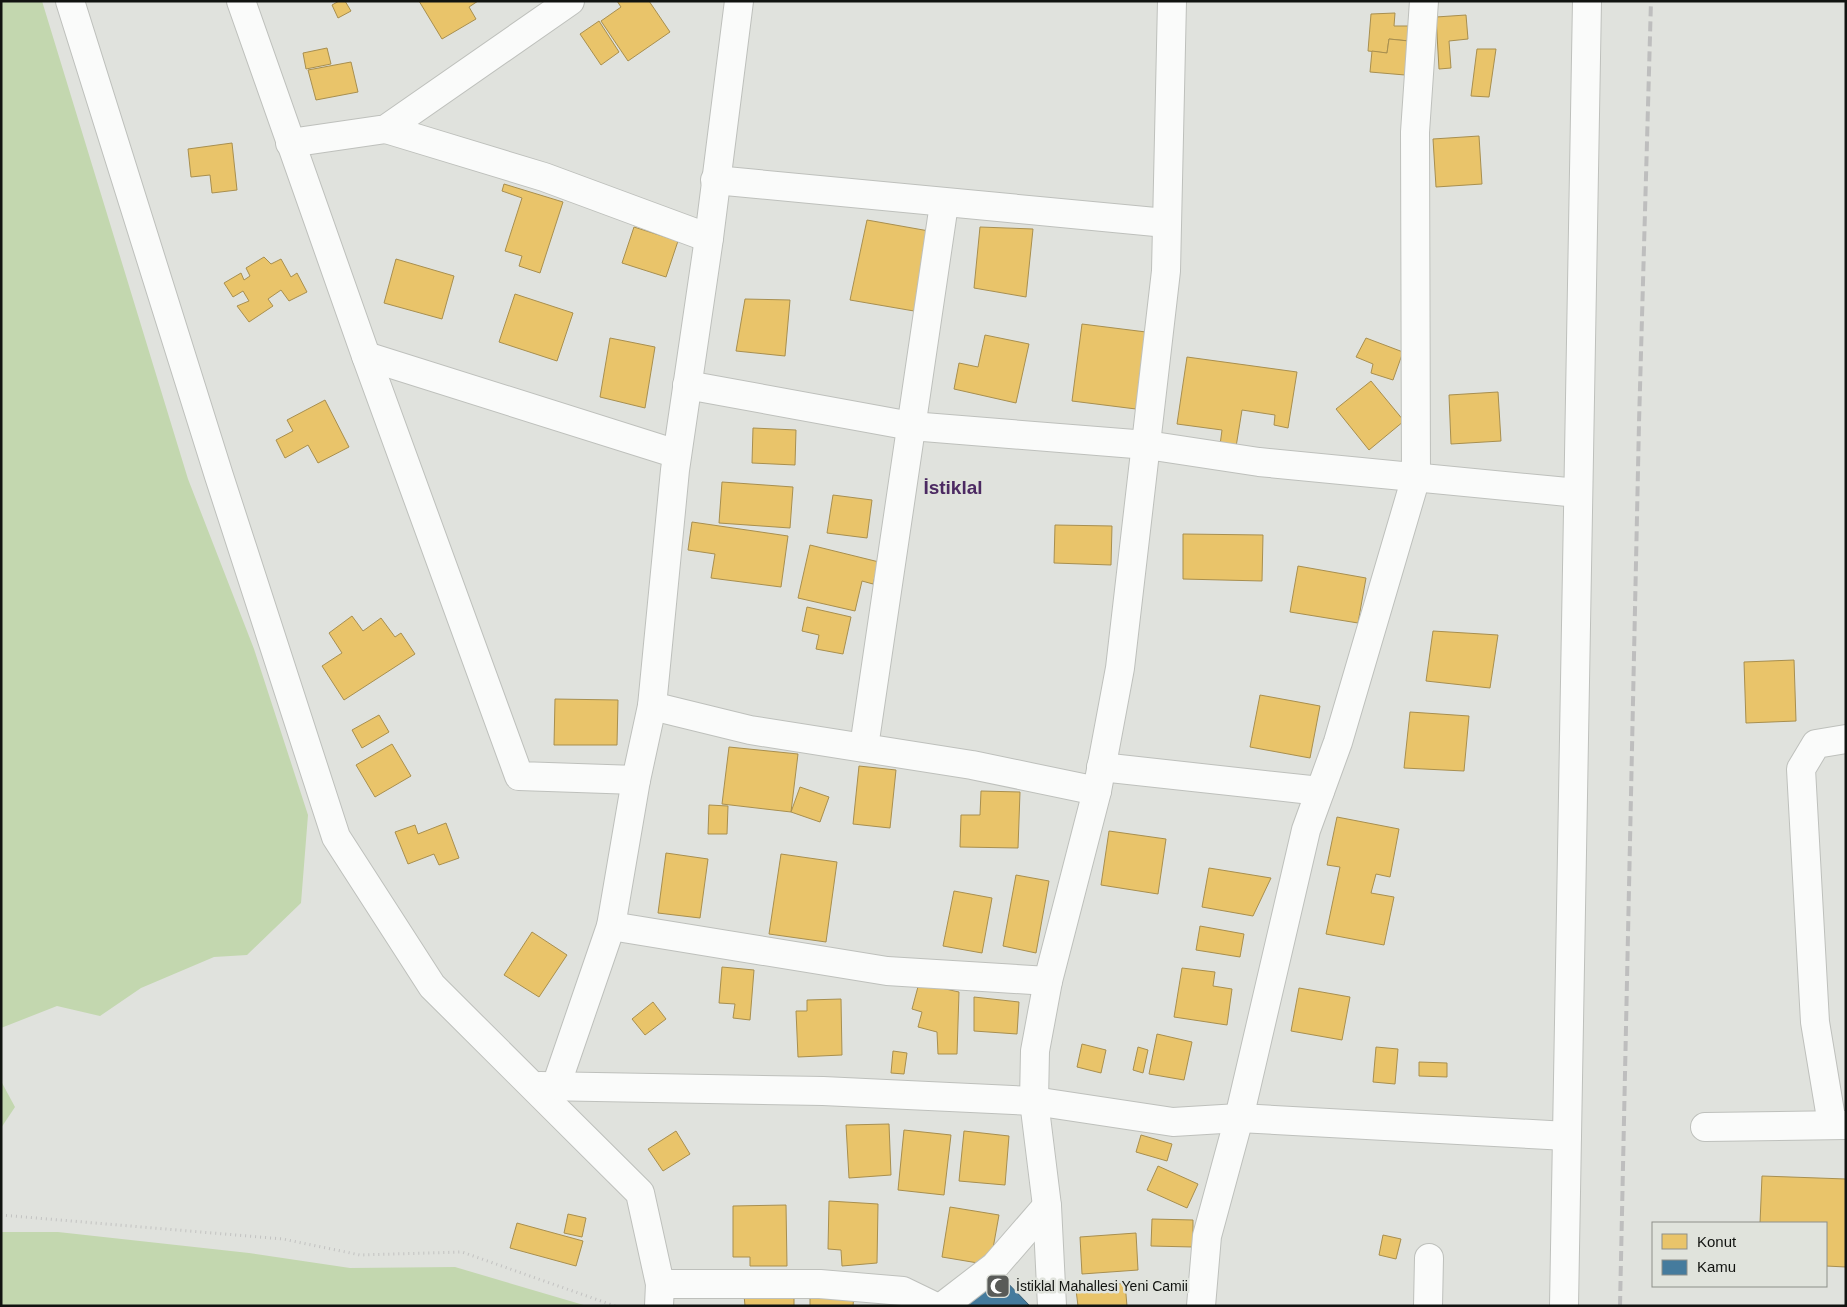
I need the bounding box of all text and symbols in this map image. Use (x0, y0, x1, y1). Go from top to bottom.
district label: İstiklal (923, 477, 983, 498)
legend (1652, 1222, 1827, 1287)
text: Konut (1697, 1233, 1737, 1250)
text: Kamu (1697, 1258, 1736, 1275)
mosque icon: İstiklal Mahallesi Yeni Camii (985, 1273, 1011, 1299)
place label: İstiklal Mahallesi Yeni Camii (1016, 1277, 1188, 1294)

